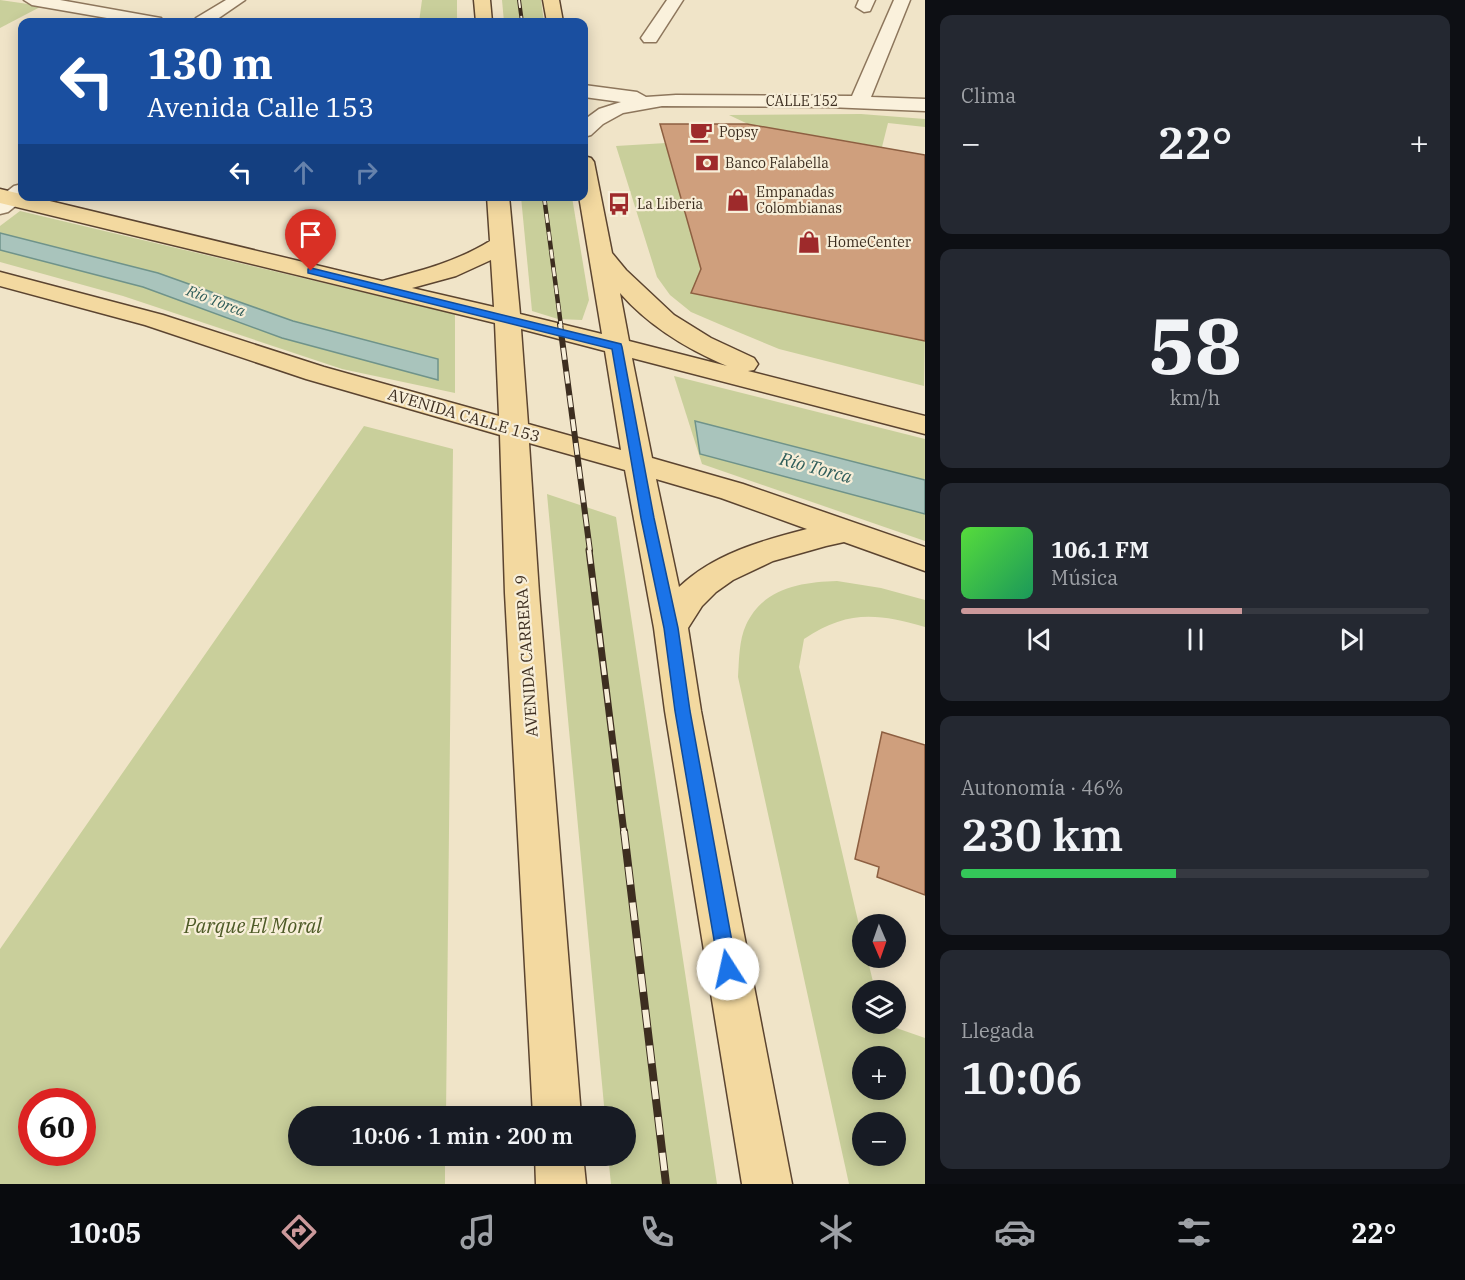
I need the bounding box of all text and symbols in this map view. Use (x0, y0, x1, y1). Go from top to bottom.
text: 130 m (147, 36, 273, 91)
icon: left (48, 42, 126, 120)
text: Clima (961, 82, 1016, 109)
text: Avenida Calle 153 (147, 89, 374, 124)
street label: CALLE 152 (766, 92, 838, 110)
text: 22° (1157, 113, 1233, 171)
cafe icon: Popsy (688, 119, 714, 145)
text: − (961, 121, 981, 164)
text: + (1409, 121, 1429, 164)
place label: Popsy (719, 123, 759, 141)
bank icon: Banco Falabella (694, 150, 720, 176)
place label: Banco Falabella (725, 154, 829, 172)
icon: left (224, 156, 257, 189)
icon: ahead (287, 156, 320, 189)
icon: right (350, 156, 383, 189)
place label: Empanadas Colombianas (756, 183, 842, 217)
shop icon: Empanadas Colombianas (725, 187, 751, 213)
bus stop icon: La Liberia (606, 191, 632, 217)
place label: La Liberia (637, 195, 704, 213)
pin (285, 209, 336, 271)
icon: arrive (294, 218, 327, 251)
shop icon: HomeCenter (796, 229, 822, 255)
place label: HomeCenter (827, 233, 912, 251)
water label: Río Torca (183, 280, 249, 321)
text: 58 (1148, 294, 1242, 395)
street label: AVENIDA CALLE 153 (386, 384, 542, 446)
text: km/h (1170, 384, 1220, 411)
water label: Río Torca (777, 447, 855, 488)
text: 106.1 FM (1051, 535, 1149, 564)
text: Música (1051, 564, 1118, 591)
street label: AVENIDA CARRERA 9 (510, 574, 542, 738)
icon: previous (1023, 623, 1056, 656)
icon: pause (1179, 623, 1212, 656)
icon: next (1335, 623, 1368, 656)
text: Autonomía · 46% (961, 774, 1123, 801)
text: 230 km (961, 805, 1123, 863)
park label: Parque El Moral (183, 912, 322, 939)
north arrow (852, 914, 906, 968)
map controls (852, 914, 906, 1166)
position arrow (696, 937, 760, 1001)
button: layers (852, 980, 906, 1034)
text: Llegada (961, 1017, 1034, 1044)
button: + (852, 1046, 906, 1100)
text: 10:06 (961, 1048, 1082, 1106)
speed limit sign: 60 (18, 1088, 96, 1166)
button: − (852, 1112, 906, 1166)
text: 10:06 · 1 min · 200 m (351, 1121, 573, 1150)
icon: directions (278, 1211, 320, 1253)
icon: music (457, 1211, 499, 1253)
icon: phone (636, 1211, 678, 1253)
icon: climate (815, 1211, 857, 1253)
icon: car (994, 1211, 1036, 1253)
icon: filters (1173, 1211, 1215, 1253)
text: 10:05 (68, 1215, 141, 1250)
text: 22° (1351, 1215, 1397, 1250)

